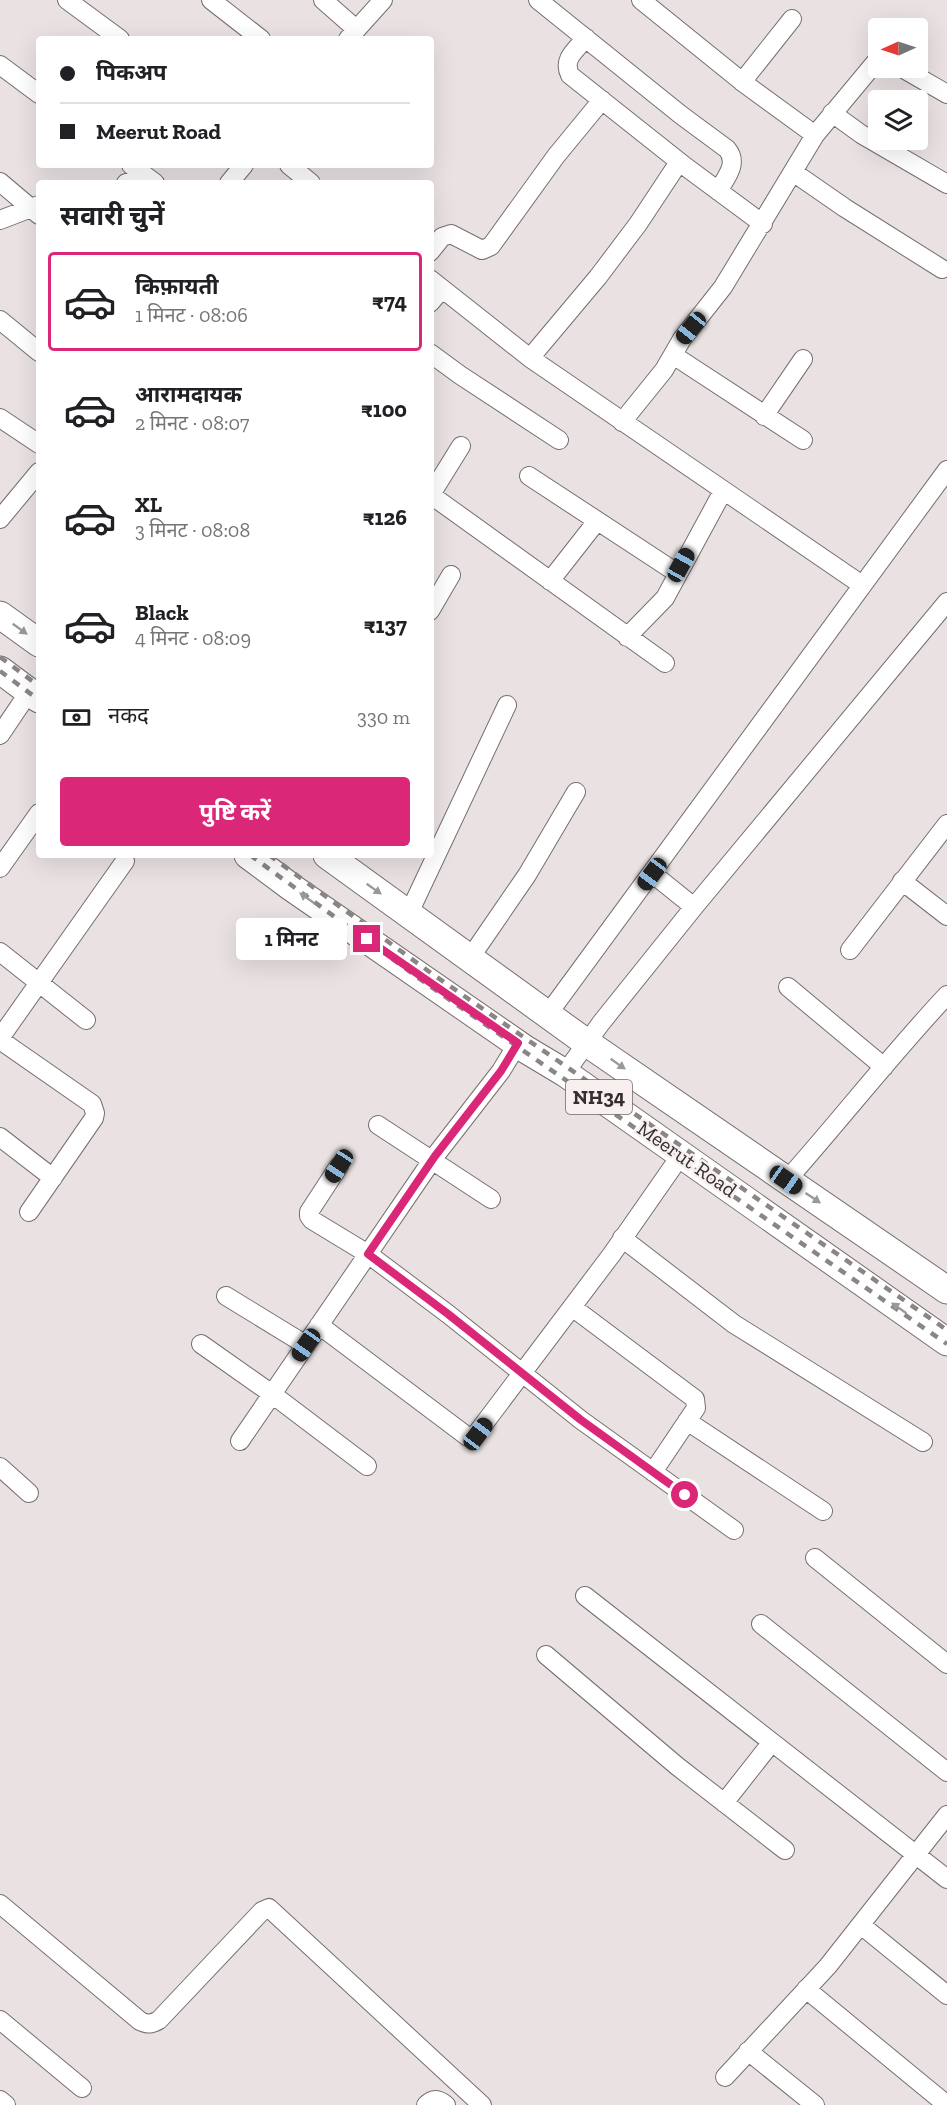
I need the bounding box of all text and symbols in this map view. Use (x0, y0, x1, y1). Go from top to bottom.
north arrow (868, 18, 928, 78)
map controls (868, 18, 928, 150)
text: पिकअप (96, 59, 167, 86)
button: layers (868, 90, 928, 150)
text: Meerut Road (96, 118, 221, 145)
text: सवारी चुनें (60, 200, 164, 232)
text: किफ़ायती (135, 273, 219, 300)
icon: car (63, 275, 117, 329)
text: ₹74 (372, 288, 407, 315)
text: 1 मिनट · 08:06 (135, 303, 248, 327)
car (673, 308, 709, 348)
text: आरामदायक (135, 381, 242, 408)
icon: car (63, 383, 117, 437)
text: ₹100 (361, 396, 407, 423)
text: 2 मिनट · 08:07 (135, 411, 249, 435)
icon: car (63, 491, 117, 545)
text: XL (135, 491, 162, 518)
text: ₹126 (363, 504, 407, 531)
text: 3 मिनट · 08:08 (135, 518, 250, 542)
car (664, 545, 698, 585)
icon: car (63, 599, 117, 653)
text: Black (135, 599, 189, 626)
text: ₹137 (364, 612, 407, 639)
one-way arrow (11, 623, 27, 635)
text: 4 मिनट · 08:09 (135, 626, 251, 650)
icon: cash (60, 701, 93, 734)
text: नकद (108, 702, 149, 729)
text: 330 m (357, 705, 410, 729)
button: पुष्टि करें (60, 777, 410, 846)
car (634, 854, 670, 894)
one-way arrow (366, 883, 382, 895)
one-way arrow (300, 892, 316, 904)
callout: 1 मिनट (235, 918, 346, 960)
route end (353, 925, 380, 952)
text: 1 मिनट (265, 927, 318, 951)
one-way arrow (610, 1058, 626, 1069)
road number: NH34 (566, 1080, 632, 1114)
street label: Meerut Road (633, 1115, 742, 1202)
car (322, 1146, 356, 1186)
car (766, 1162, 806, 1198)
one-way arrow (805, 1192, 821, 1204)
one-way arrow (892, 1302, 908, 1314)
car (288, 1325, 324, 1365)
car (460, 1414, 496, 1454)
route start (671, 1481, 698, 1508)

